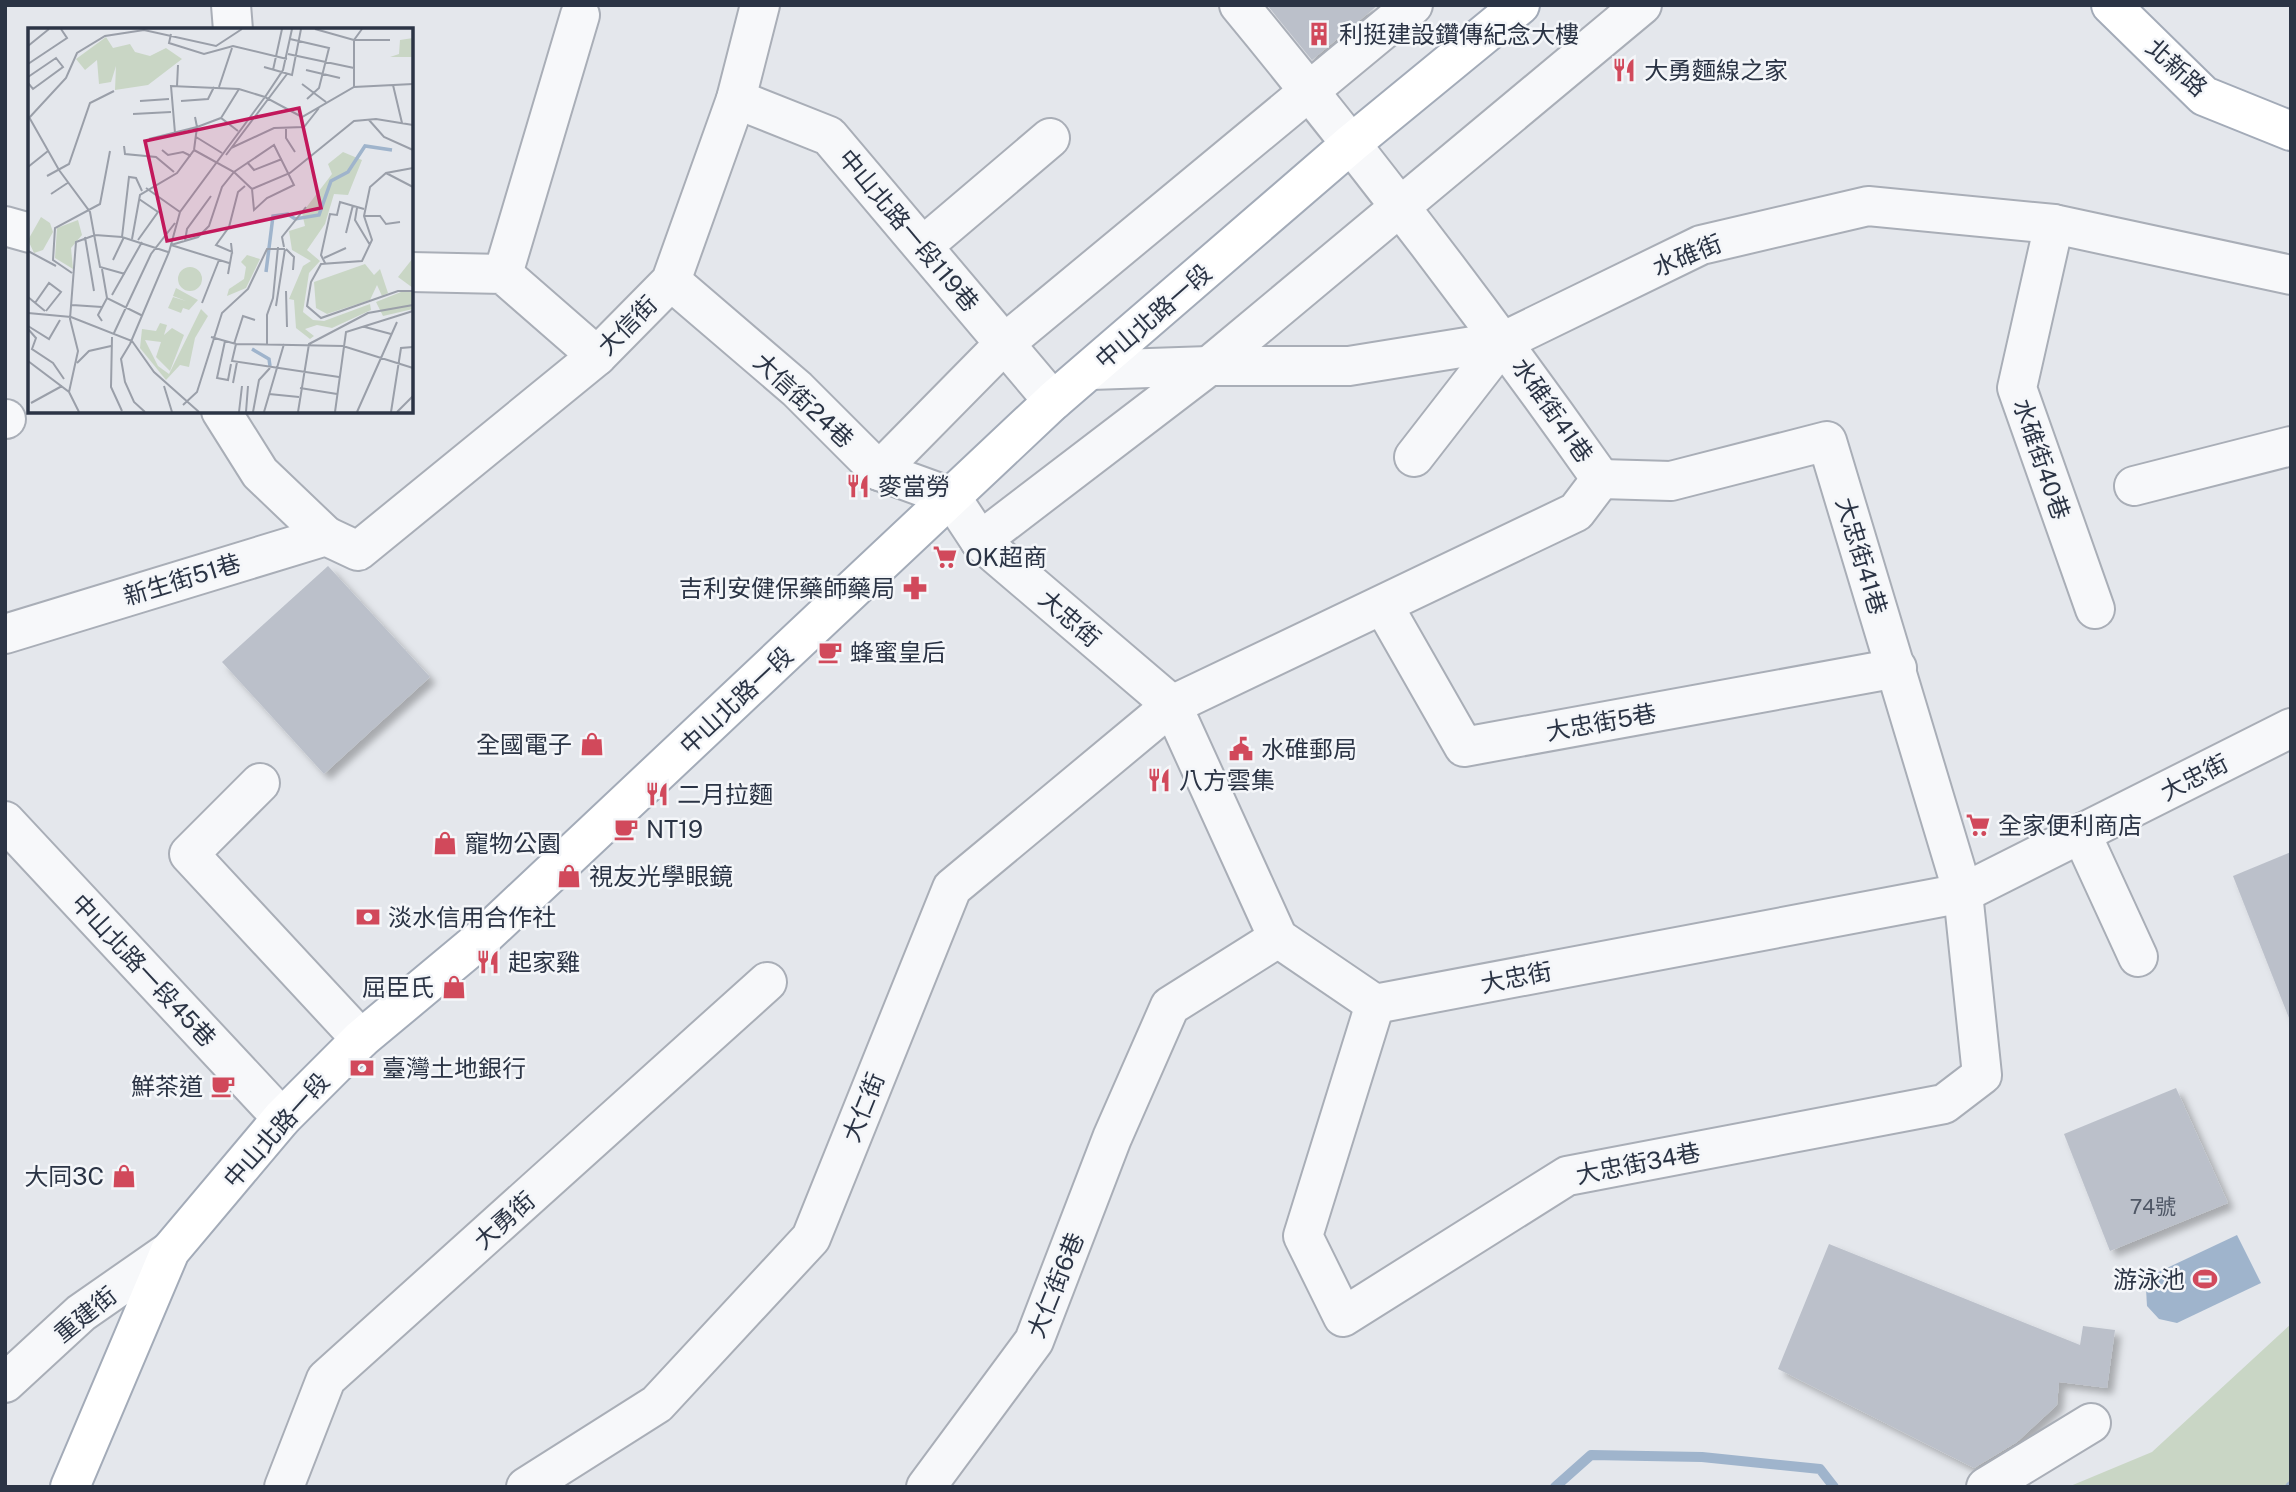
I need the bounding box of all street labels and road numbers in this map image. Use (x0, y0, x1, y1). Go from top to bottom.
street label: 北新路 (2141, 33, 2213, 101)
street label: 中山北路一段119巷 (833, 143, 985, 317)
street label: 水碓街 (1648, 229, 1726, 281)
street label: 中山北路一段 (1089, 258, 1217, 374)
street label: 大信街 (592, 290, 662, 360)
street label: 大信街24巷 (749, 347, 859, 453)
street label: 水碓街41巷 (1507, 352, 1599, 468)
street label: 水碓街40巷 (2008, 395, 2076, 523)
street label: 大忠街41巷 (1831, 494, 1893, 618)
street label: 新生街51巷 (120, 548, 244, 610)
street label: 大忠街 (1034, 584, 1106, 652)
street label: 中山北路一段 (674, 641, 798, 759)
street label: 大忠街5巷 (1544, 699, 1658, 745)
street label: 大忠街 (2156, 748, 2232, 806)
street label: 中山北路一段45巷 (66, 888, 222, 1052)
street label: 大忠街 (1478, 956, 1554, 998)
street label: 中山北路一段 (217, 1067, 335, 1193)
street label: 大仁街 (837, 1068, 889, 1146)
street label: 大忠街34巷 (1573, 1137, 1703, 1189)
street label: 大勇街 (468, 1186, 540, 1254)
street label: 大仁街6巷 (1021, 1228, 1089, 1342)
street label: 重建街 (48, 1280, 122, 1348)

